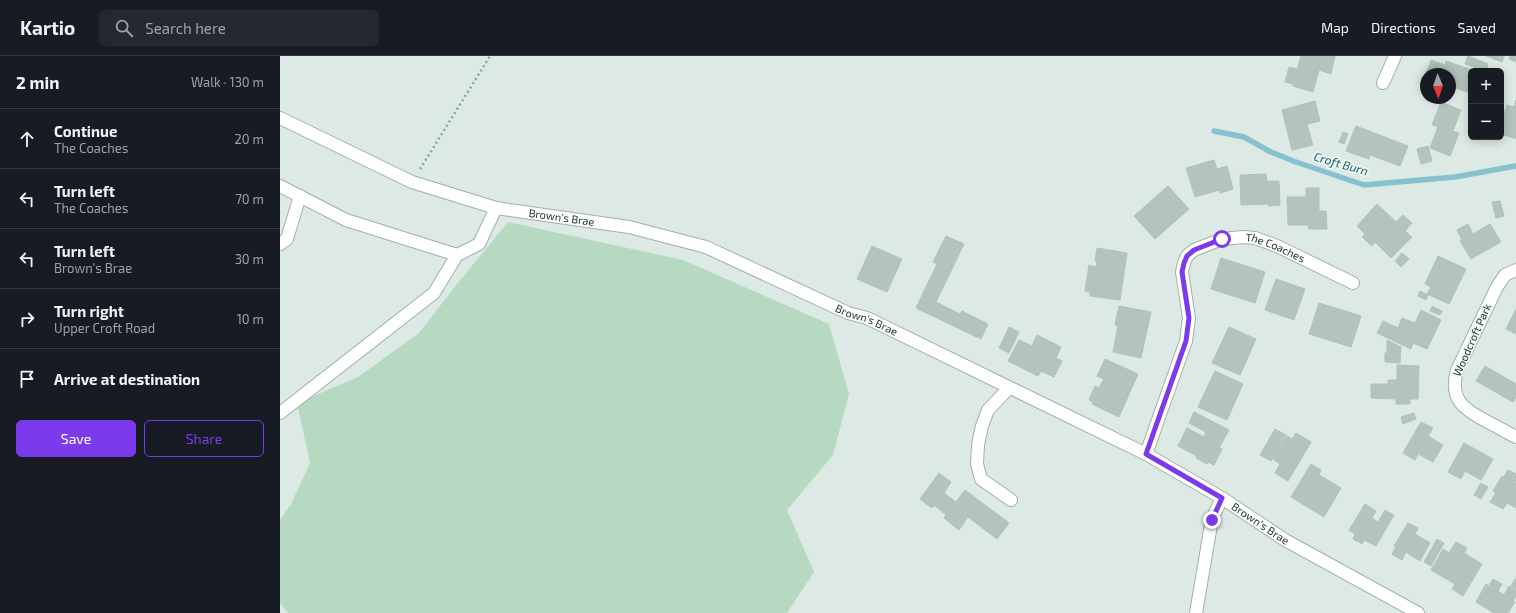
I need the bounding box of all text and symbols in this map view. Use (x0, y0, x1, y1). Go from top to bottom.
search box (99, 10, 379, 46)
text: Kartio (20, 16, 75, 39)
icon: search (113, 17, 135, 39)
text: Search here (145, 19, 226, 37)
text: Map (1321, 19, 1349, 36)
text: Directions (1371, 19, 1436, 36)
text: Saved (1458, 19, 1496, 36)
north arrow (1420, 68, 1456, 104)
map controls (1468, 68, 1504, 140)
button: + (1468, 68, 1504, 104)
text: 2 min (16, 72, 59, 92)
text: Walk · 130 m (191, 74, 264, 90)
button: − (1468, 104, 1504, 140)
text: Continue (54, 122, 117, 140)
icon: ahead (16, 128, 38, 150)
text: 20 m (235, 131, 264, 147)
text: The Coaches (54, 140, 128, 156)
water label: Croft Burn (1313, 149, 1370, 177)
text: Turn left (54, 182, 115, 200)
icon: left (16, 188, 38, 210)
text: 70 m (235, 191, 264, 207)
text: The Coaches (54, 200, 128, 216)
street label: Brown's Brae (528, 206, 596, 228)
route start (1213, 230, 1231, 248)
street label: The Coaches (1245, 230, 1308, 265)
text: Turn left (54, 242, 115, 260)
icon: left (16, 248, 38, 270)
text: 30 m (235, 251, 264, 267)
text: Brown's Brae (54, 260, 132, 276)
street label: Brown's Brae (833, 301, 900, 338)
street label: Woodcroft Park (1450, 301, 1494, 378)
text: Turn right (54, 302, 124, 320)
icon: right (16, 308, 38, 330)
text: 10 m (237, 311, 264, 327)
text: Upper Croft Road (54, 320, 155, 336)
icon: arrive (16, 368, 38, 390)
text: Arrive at destination (54, 370, 200, 388)
button: Save (16, 420, 136, 457)
button: Share (144, 420, 264, 457)
street label: Brown's Brae (1229, 499, 1291, 547)
route end (1203, 511, 1221, 529)

